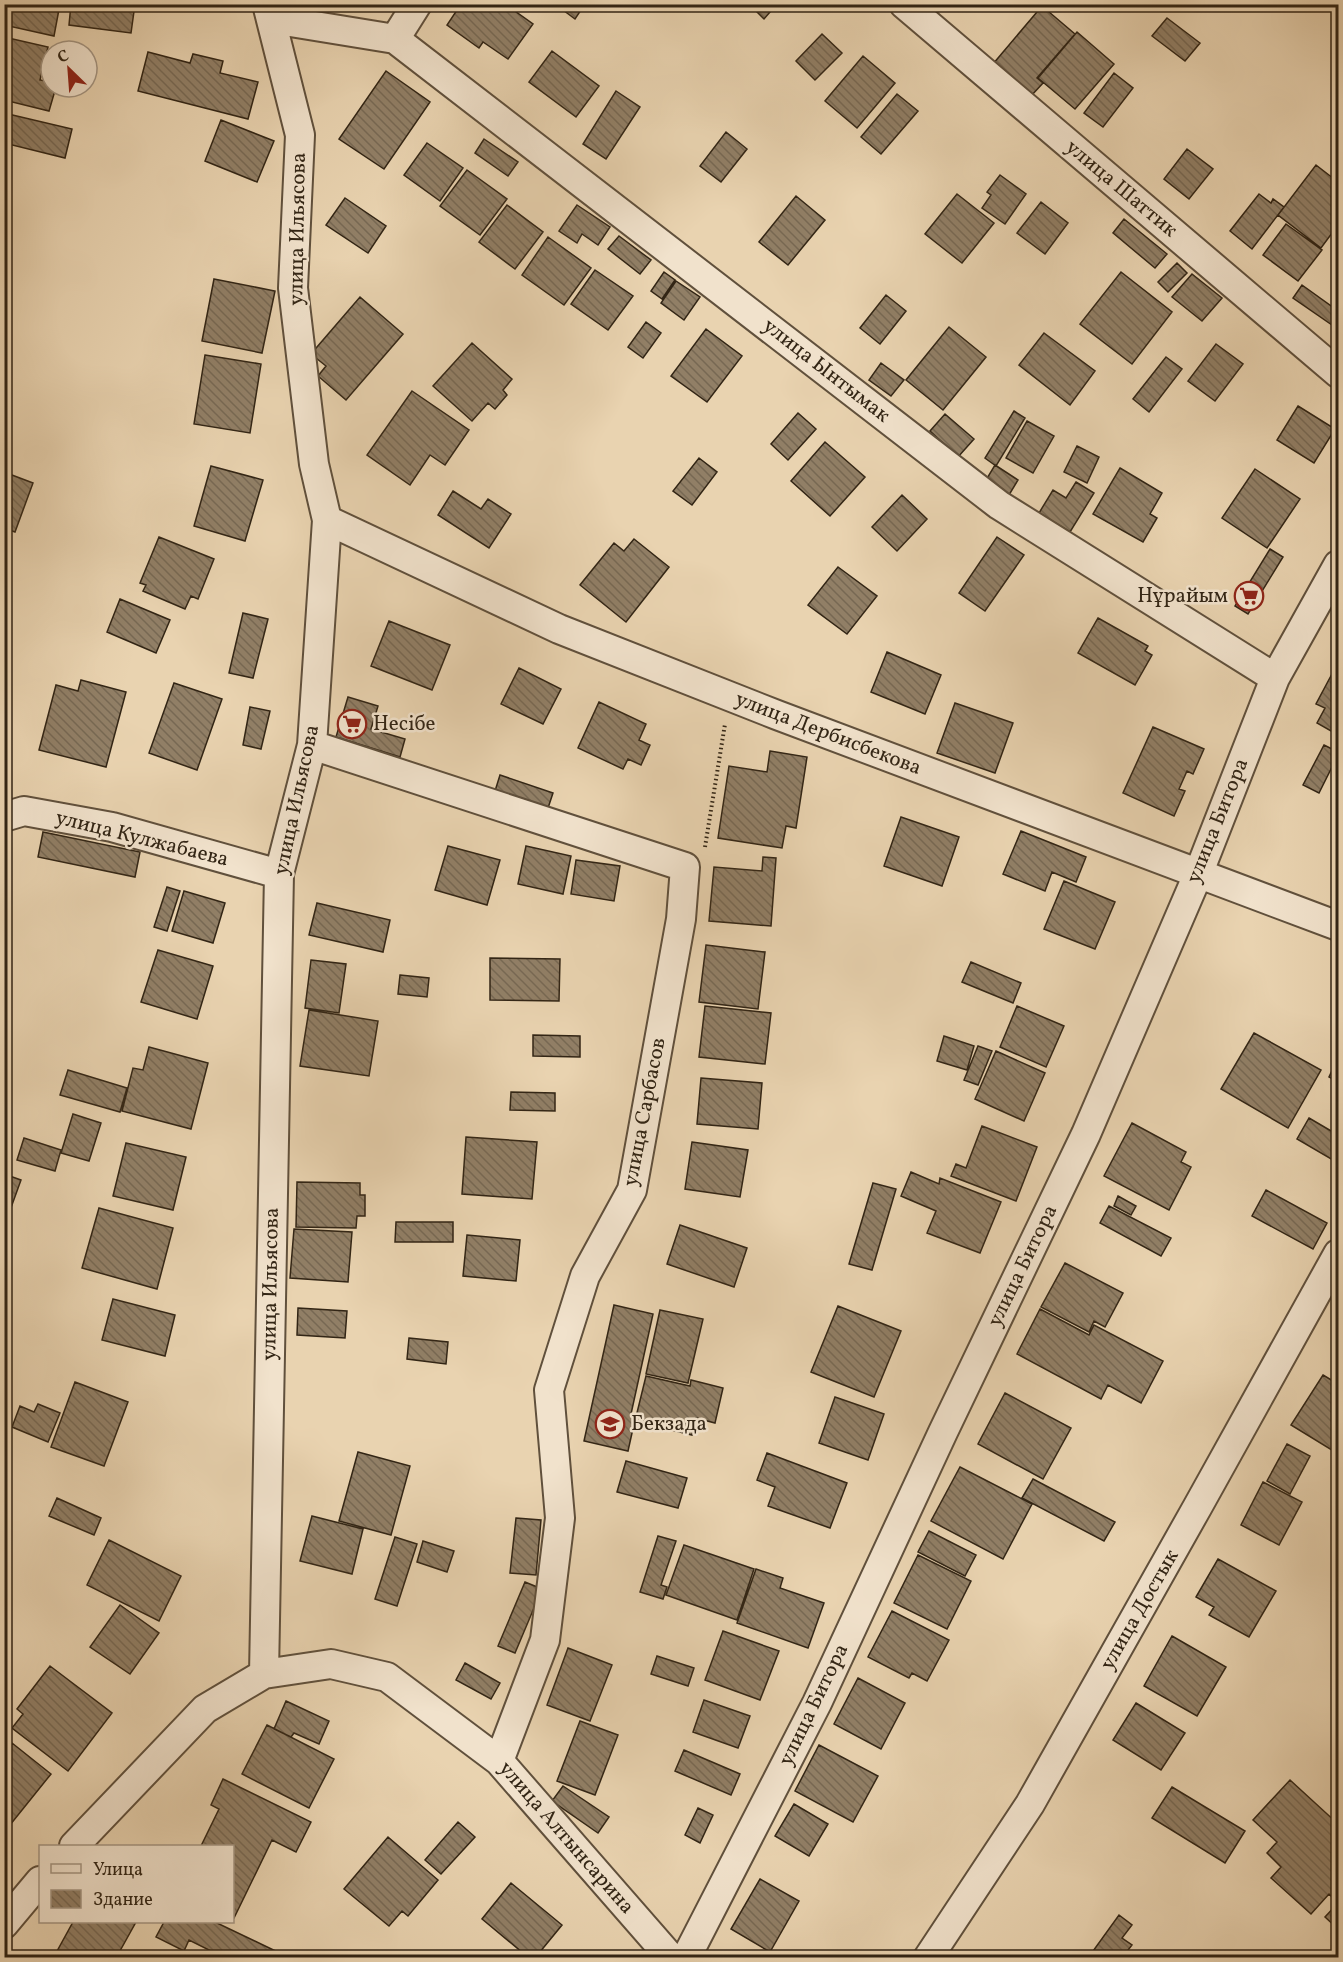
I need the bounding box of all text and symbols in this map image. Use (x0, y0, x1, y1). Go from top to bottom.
north arrow (39, 39, 99, 99)
text: С (54, 45, 73, 69)
street label: улица Шаттик (1059, 133, 1183, 245)
street label: улица Ильясова (282, 152, 314, 306)
street label: улица Ынтымак (756, 312, 896, 430)
supermarket icon: Нұрайым (1233, 580, 1265, 612)
place label: Нұрайым (1137, 582, 1228, 611)
street label: улица Дербисбекова (731, 685, 925, 783)
supermarket icon: Несібе (336, 708, 368, 740)
place label: Несібе (373, 710, 436, 739)
street label: улица Ильясова (267, 722, 327, 878)
street label: улица Битора (1180, 754, 1256, 888)
street label: улица Кулжабаева (52, 803, 232, 875)
street label: улица Сарбасов (616, 1035, 674, 1189)
street label: улица Битора (981, 1200, 1065, 1332)
street label: улица Ильясова (255, 1207, 287, 1361)
school or university icon: Бекзада (594, 1408, 626, 1440)
place label: Бекзада (631, 1410, 707, 1439)
street label: улица Достык (1094, 1544, 1186, 1676)
street label: улица Битора (772, 1639, 856, 1771)
street label: улица Алтынсарина (491, 1755, 641, 1921)
legend (39, 1845, 234, 1923)
text: Улица (93, 1858, 143, 1883)
text: Здание (93, 1888, 153, 1913)

